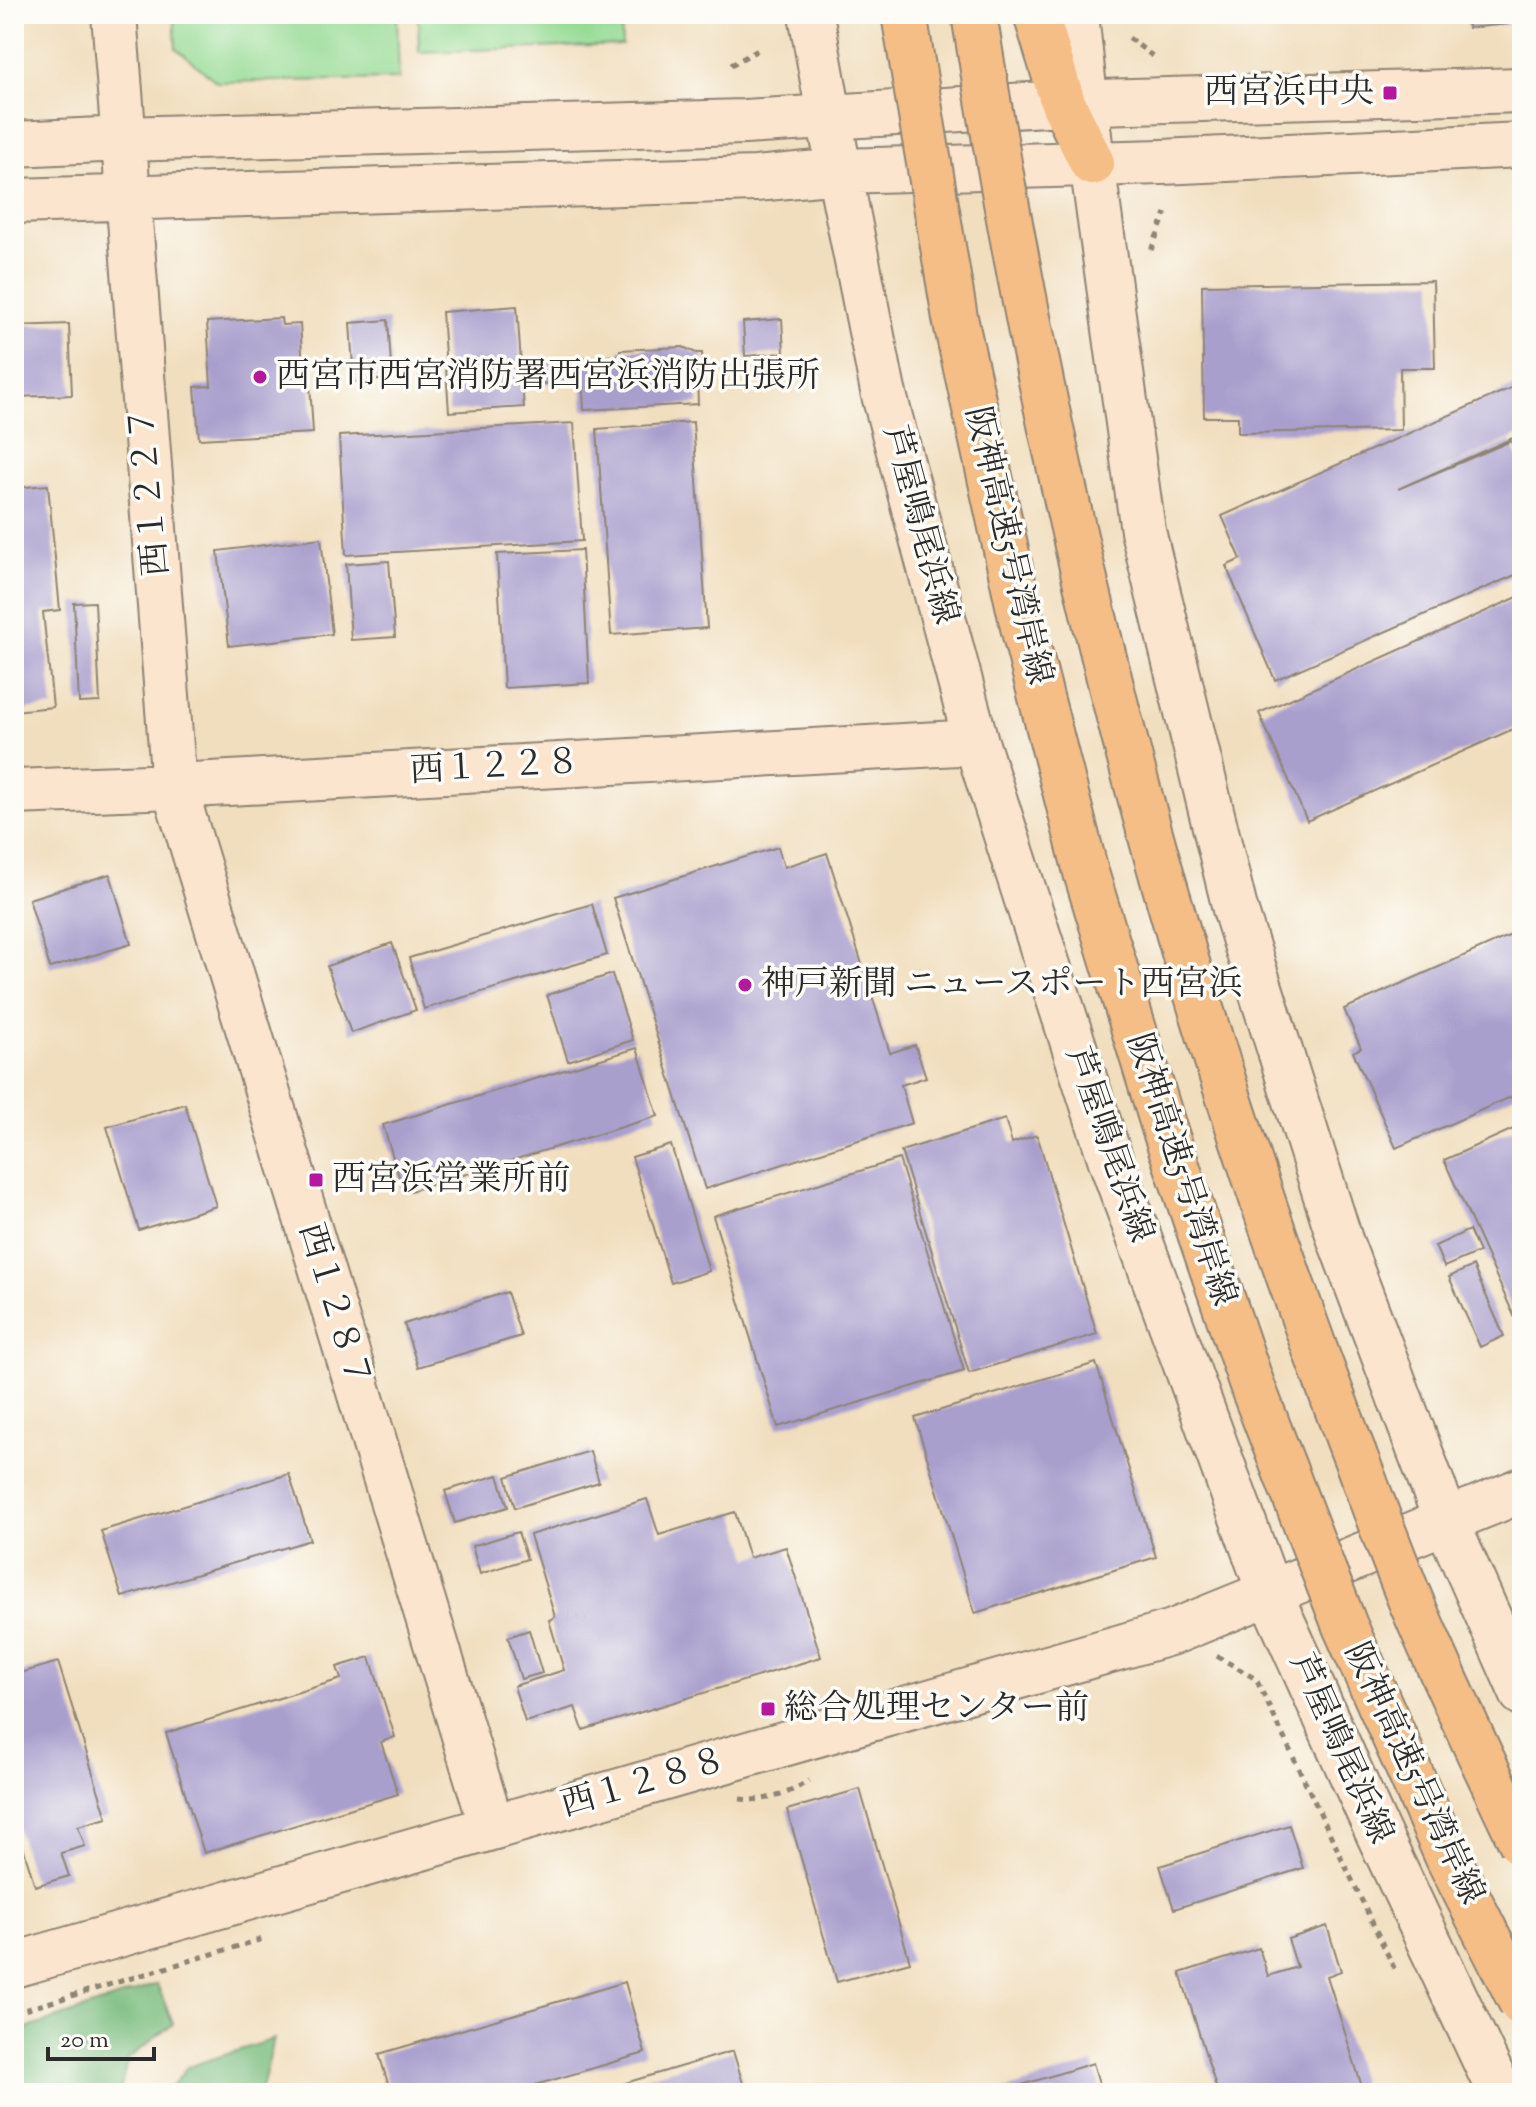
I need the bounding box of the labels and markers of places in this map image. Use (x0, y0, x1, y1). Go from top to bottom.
place label: 西宮浜中央 (1204, 69, 1374, 118)
marker: 西宮浜中央 (1381, 84, 1399, 102)
place label: 西宮市西宮消防署西宮浜消防出張所 (276, 353, 820, 402)
marker: 西宮市西宮消防署西宮浜消防出張所 (251, 368, 269, 386)
place label: 神戸新聞 ニュースポート西宮浜 (761, 961, 1243, 1010)
marker: 神戸新聞 ニュースポート西宮浜 (736, 976, 754, 994)
place label: 西宮浜営業所前 (332, 1156, 570, 1205)
marker: 西宮浜営業所前 (307, 1171, 325, 1189)
place label: 総合処理センター前 (784, 1685, 1089, 1734)
marker: 総合処理センター前 (759, 1700, 777, 1718)

